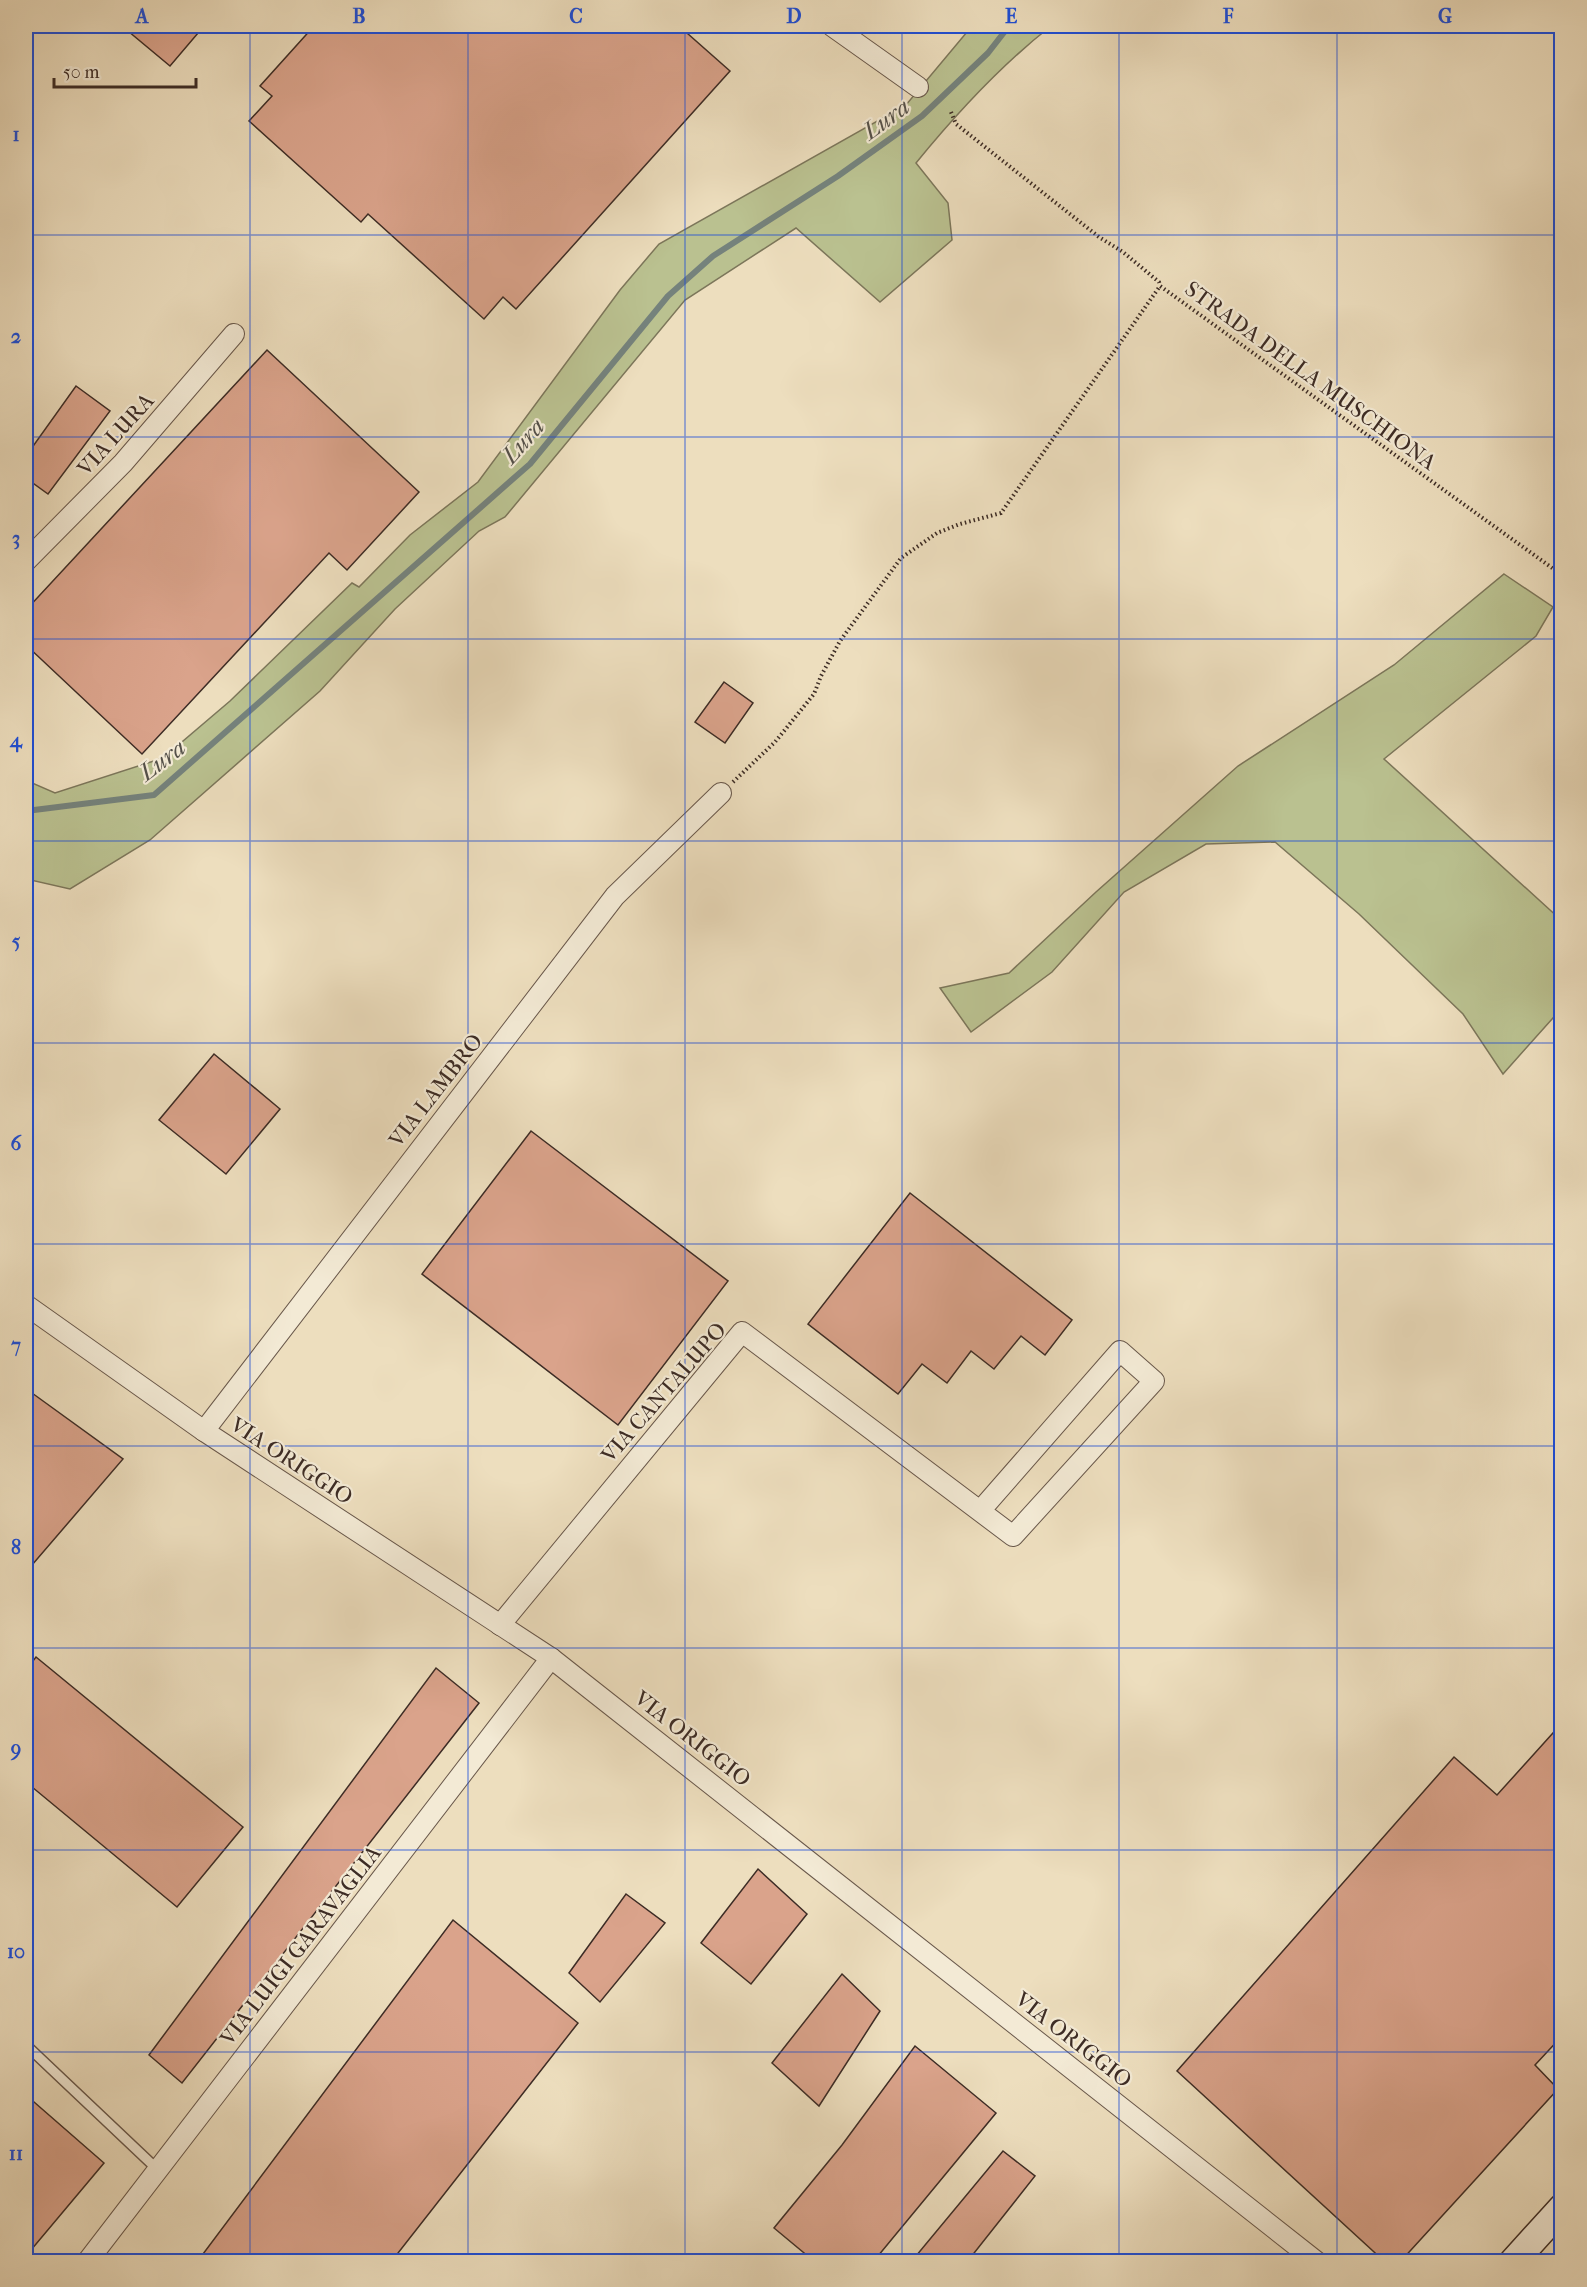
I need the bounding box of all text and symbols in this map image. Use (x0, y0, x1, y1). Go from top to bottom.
text: A (134, 5, 150, 28)
text: B (352, 5, 366, 28)
text: C (569, 5, 583, 28)
text: D (786, 5, 802, 28)
text: E (1005, 5, 1017, 28)
text: F (1222, 5, 1234, 28)
text: G (1438, 5, 1452, 28)
scale bar (54, 51, 196, 89)
text: 50 m (63, 62, 100, 83)
water label: Lura (856, 93, 915, 146)
text: 1 (12, 123, 20, 146)
street label: STRADA DELLA MUSCHIONA (1180, 276, 1442, 476)
text: 2 (11, 325, 21, 348)
street label: VIA LURA (71, 387, 160, 482)
water label: Lura (494, 413, 550, 471)
text: 3 (12, 527, 20, 550)
text: 4 (9, 729, 23, 753)
water label: Lura (132, 733, 191, 788)
text: 5 (12, 930, 21, 953)
street label: VIA LAMBRO (383, 1029, 488, 1153)
text: 6 (11, 1132, 23, 1155)
street label: VIA CANTALUPO (595, 1317, 732, 1469)
text: 7 (10, 1334, 21, 1357)
street label: VIA ORIGGIO (225, 1411, 357, 1510)
text: 8 (11, 1536, 21, 1559)
street label: VIA ORIGGIO (628, 1685, 756, 1792)
text: 9 (10, 1738, 21, 1761)
street label: VIA LUIGI GARAVAGLIA (214, 1840, 387, 2051)
text: 10 (7, 1940, 25, 1963)
street label: VIA ORIGGIO (1009, 1986, 1137, 2093)
text: 11 (9, 2142, 23, 2165)

